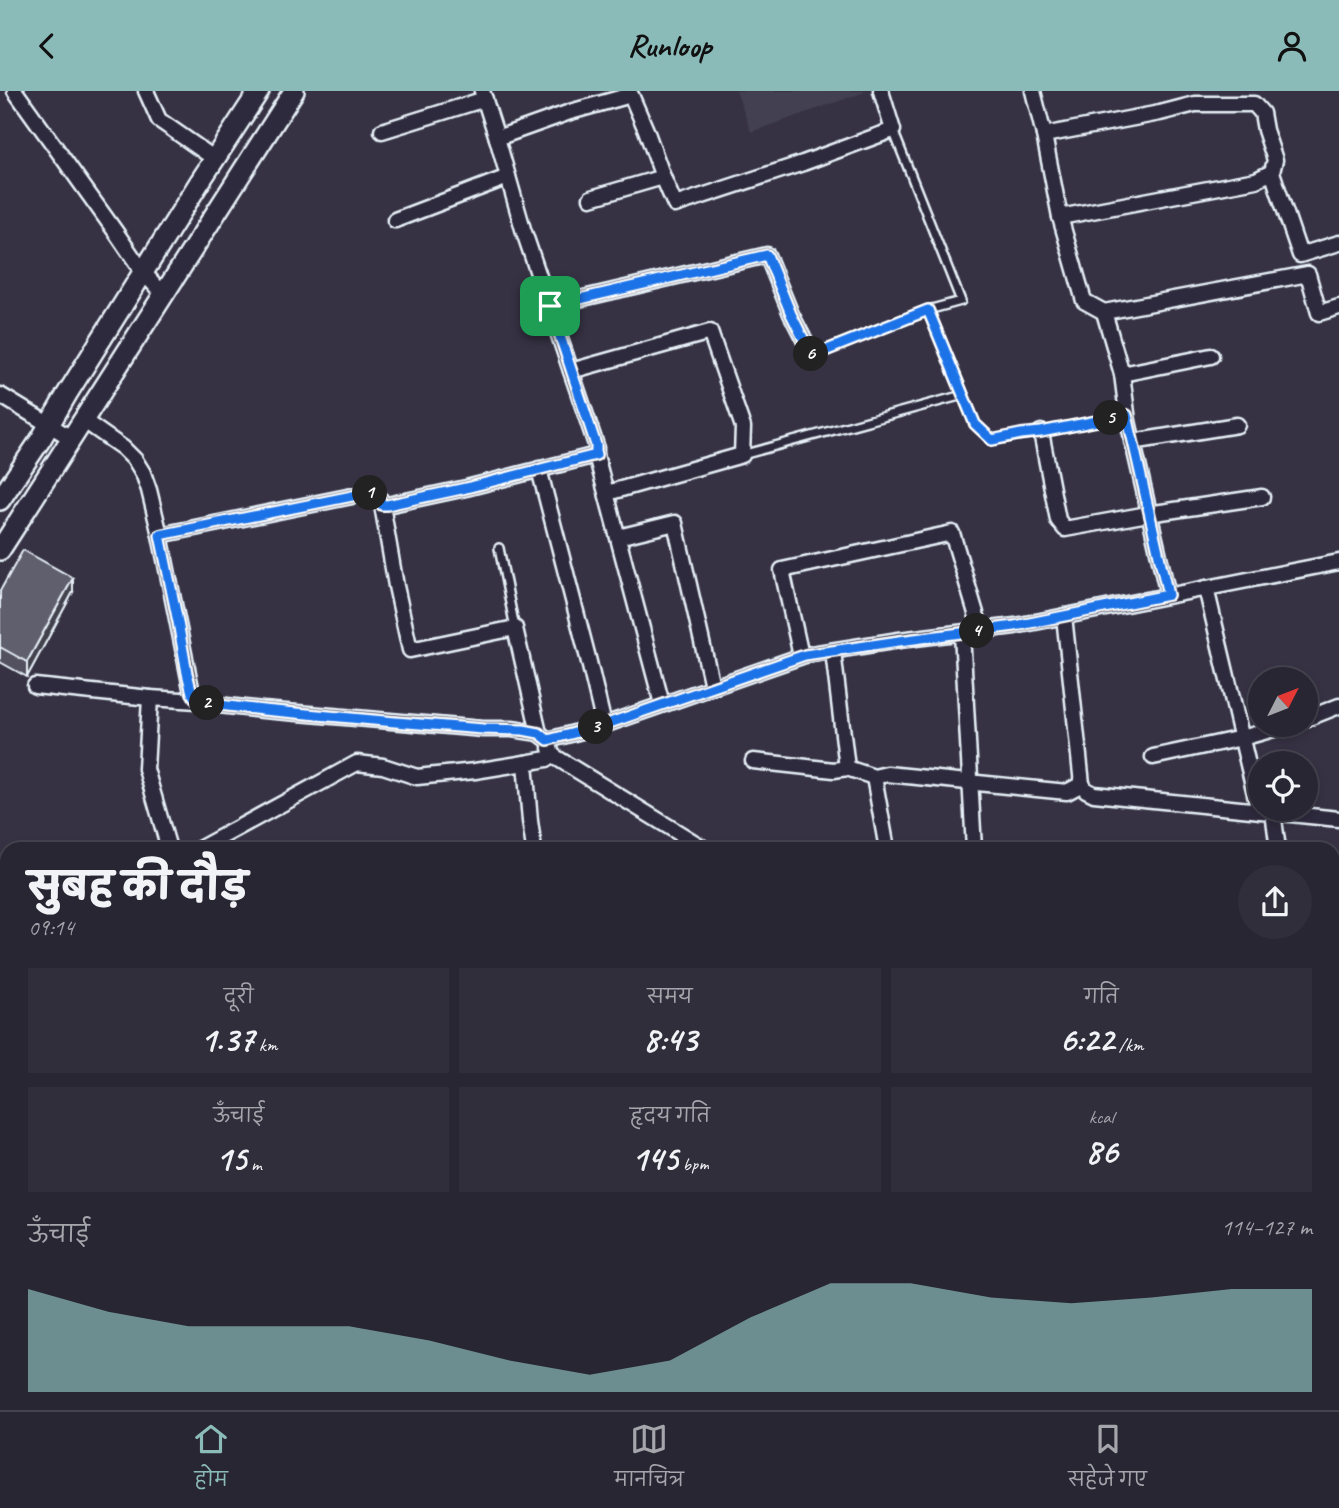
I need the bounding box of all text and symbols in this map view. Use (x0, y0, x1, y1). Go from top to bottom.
text: Runloop (628, 25, 711, 66)
icon: back (28, 27, 66, 65)
icon: person (1273, 27, 1311, 65)
pin (520, 276, 580, 336)
icon: arrive (531, 287, 569, 325)
pin: 6 (794, 337, 828, 371)
text: 6 (806, 341, 815, 365)
pin: 5 (1094, 401, 1128, 435)
text: 5 (1106, 405, 1115, 429)
pin: 1 (352, 475, 388, 511)
text: 1 (365, 480, 374, 504)
pin: 4 (960, 613, 995, 649)
text: 4 (972, 618, 981, 642)
north arrow (1248, 667, 1318, 737)
map controls (1248, 667, 1318, 821)
pin: 2 (190, 685, 224, 721)
text: 2 (202, 690, 211, 714)
pin: 3 (578, 709, 614, 745)
text: 3 (591, 714, 600, 738)
button: locate (1248, 751, 1318, 821)
text: सुबह की दौड़ (28, 863, 247, 910)
button: share (1238, 865, 1312, 939)
text: 09:14 (28, 913, 74, 942)
text: दूरी (224, 985, 254, 1009)
text: समय (647, 985, 693, 1009)
text: गति (1084, 985, 1119, 1009)
text: 1.37 (200, 1017, 254, 1062)
text: 8:43 (643, 1017, 697, 1062)
text: 6:22 (1059, 1017, 1114, 1062)
text: km (254, 1033, 277, 1057)
text: /km (1114, 1033, 1144, 1057)
text: ऊँचाई (213, 1104, 264, 1128)
text: हृदय गति (630, 1104, 710, 1128)
text: kcal (1089, 1105, 1114, 1129)
text: 86 (1085, 1129, 1117, 1174)
text: 15 (216, 1136, 247, 1181)
text: 145 (631, 1136, 678, 1181)
text: m (247, 1152, 262, 1176)
text: bpm (678, 1152, 709, 1176)
text: 114–127 m (1221, 1213, 1312, 1242)
text: ऊँचाई (28, 1220, 90, 1249)
tab: होम (192, 1420, 230, 1500)
tab: मानचित्र (614, 1420, 684, 1500)
tab: सहेजे गए (1068, 1420, 1147, 1500)

